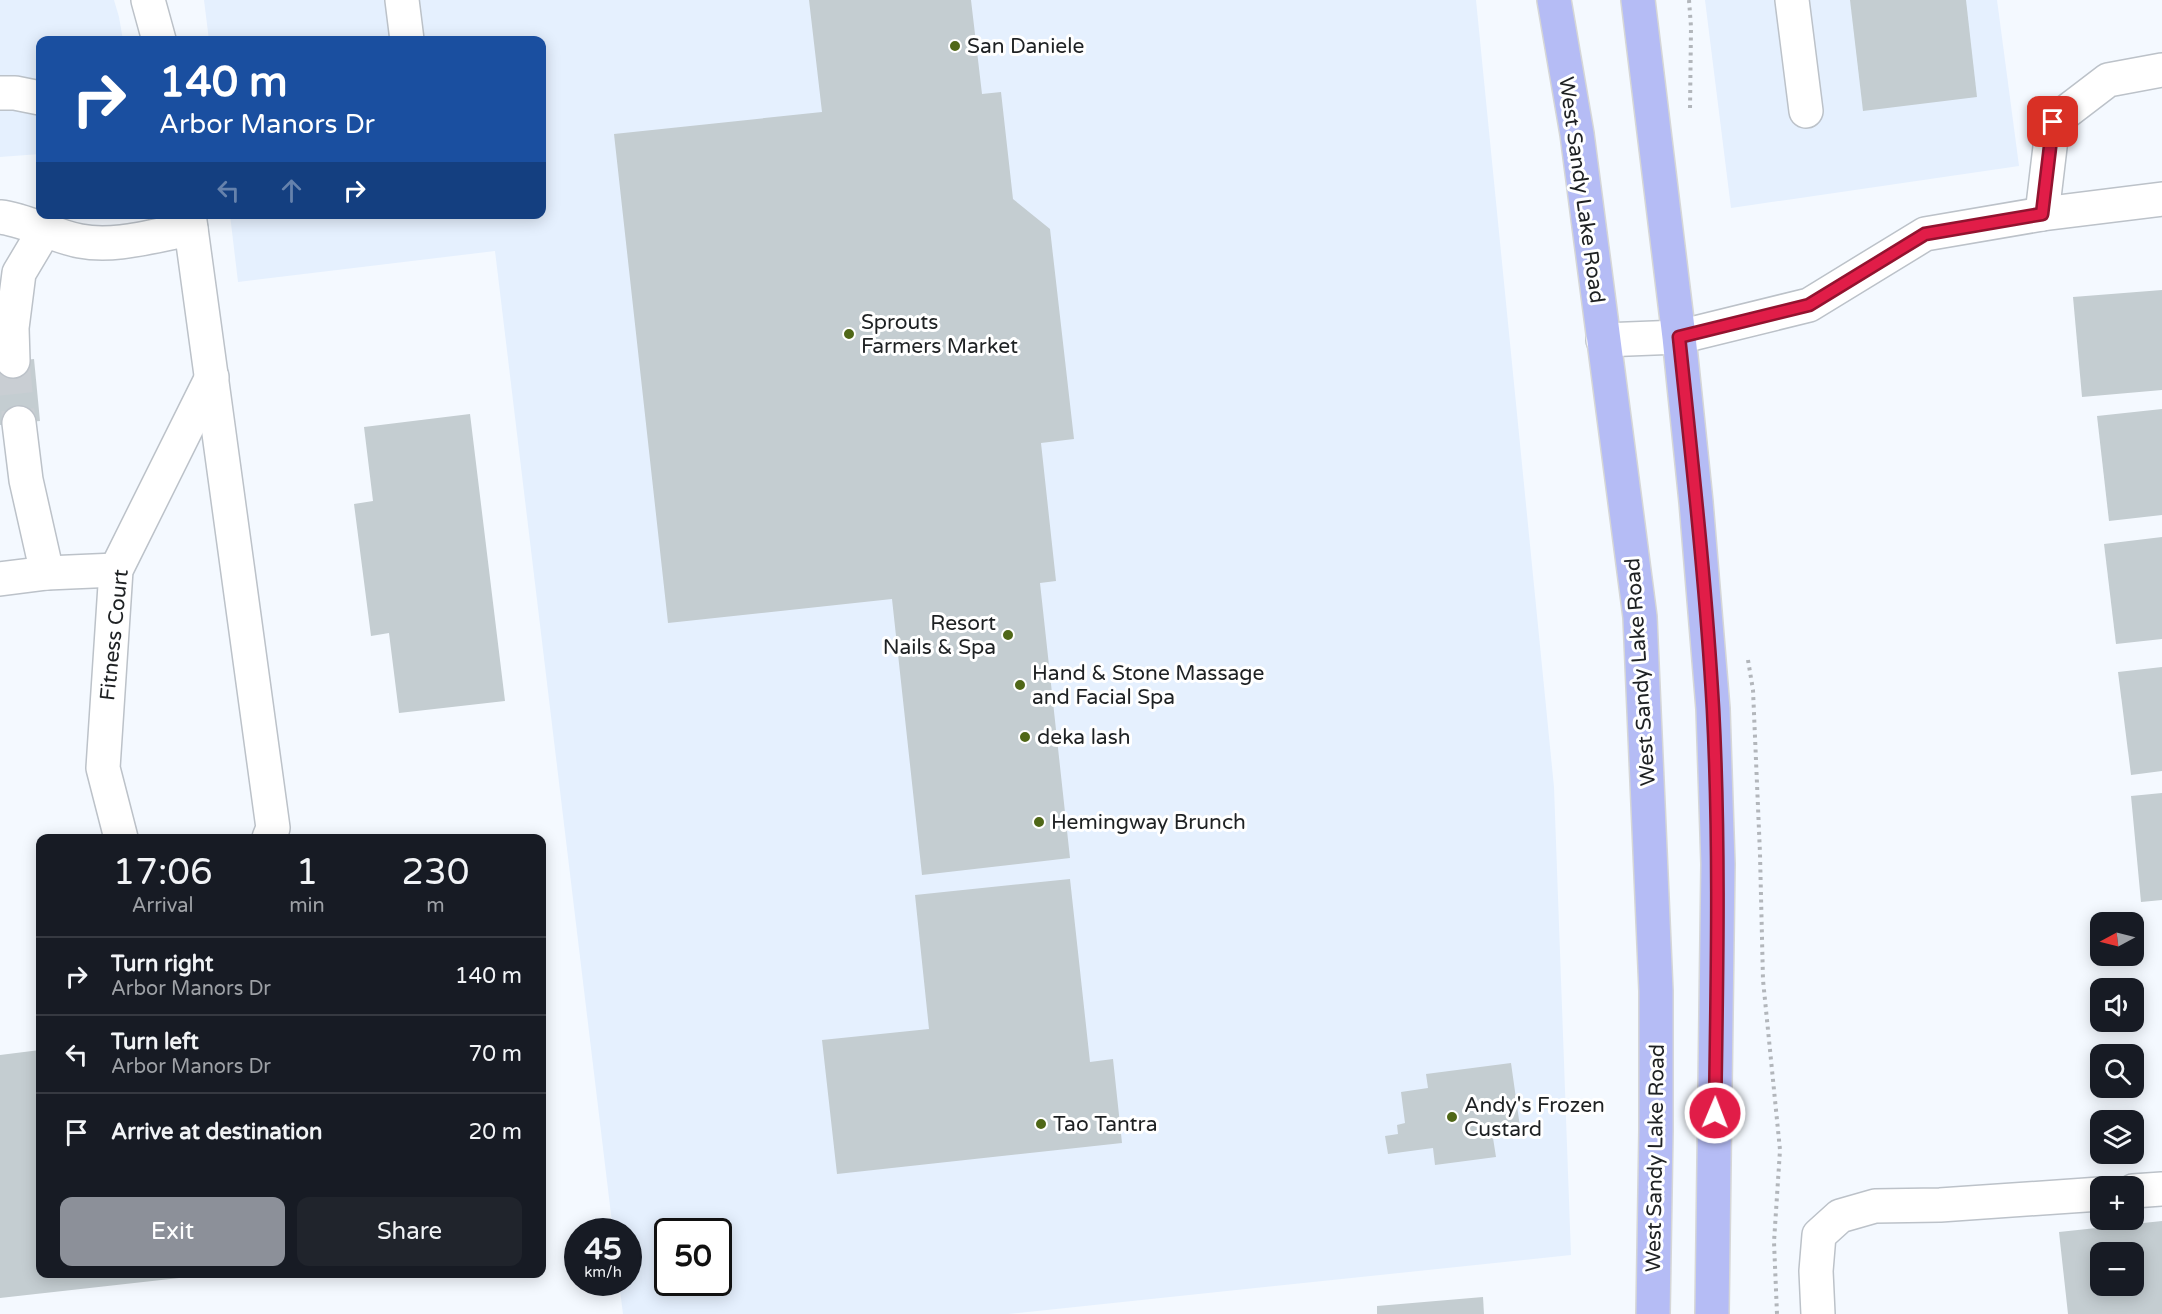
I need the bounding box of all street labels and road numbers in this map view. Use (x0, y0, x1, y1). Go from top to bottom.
street label: West Sandy Lake Road (1553, 75, 1610, 305)
street label: West Sandy Lake Road (1620, 557, 1661, 787)
street label: Fitness Court (95, 568, 134, 702)
street label: West Sandy Lake Road (1641, 1044, 1670, 1272)

